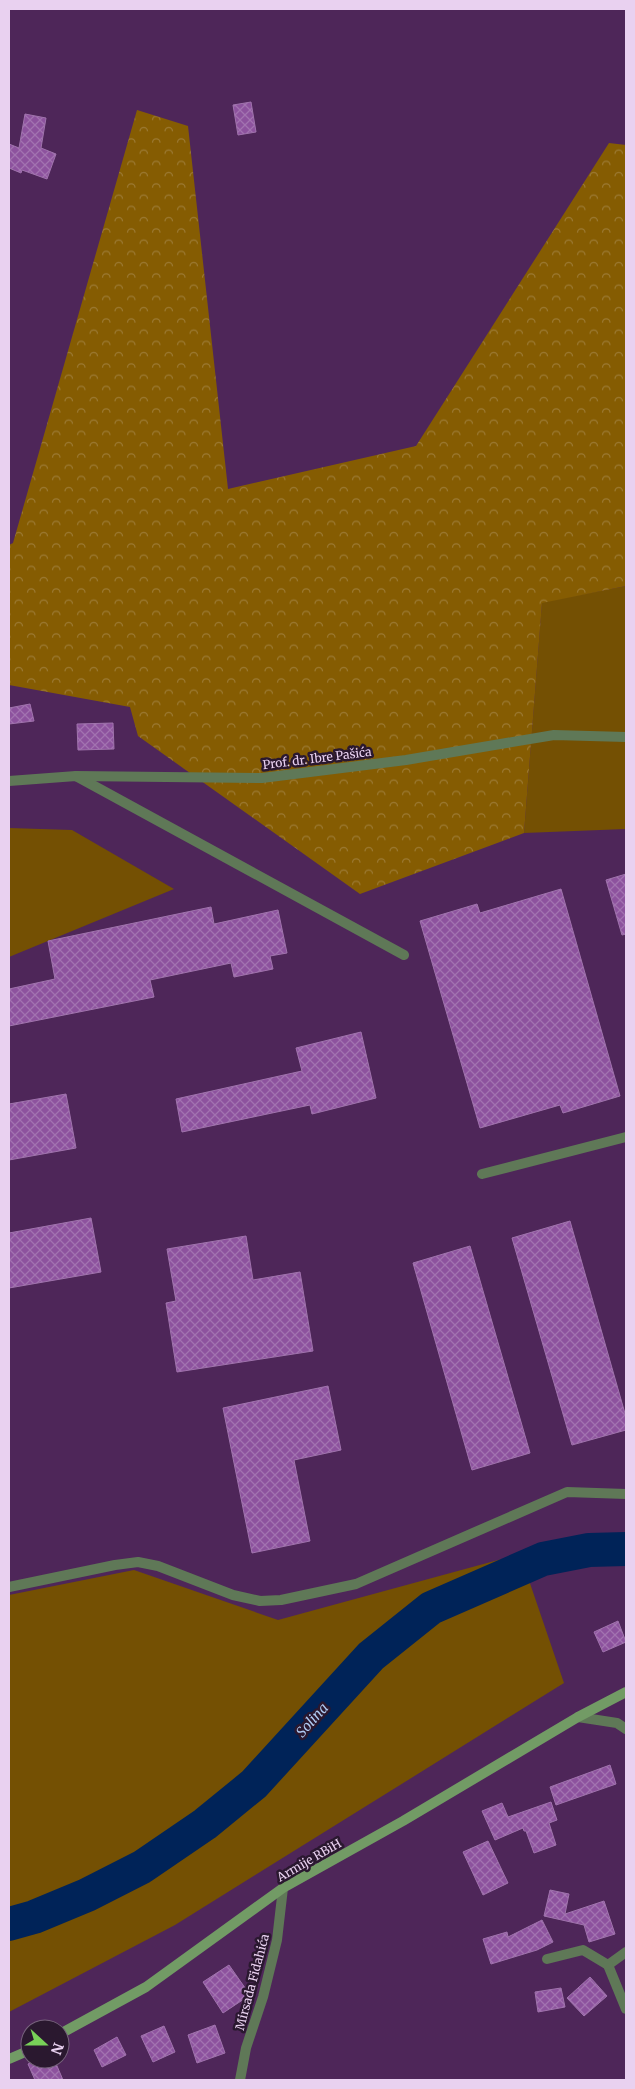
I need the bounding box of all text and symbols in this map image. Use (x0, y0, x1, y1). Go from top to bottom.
street label: Prof. dr. Ibre Pašića (262, 744, 373, 772)
water label: Solina (292, 1699, 332, 1741)
street label: Armije RBiH (273, 1835, 344, 1885)
street label: Mirsada Fidahića (232, 1932, 272, 2032)
north arrow (20, 2019, 70, 2069)
text: N (47, 2040, 68, 2057)

